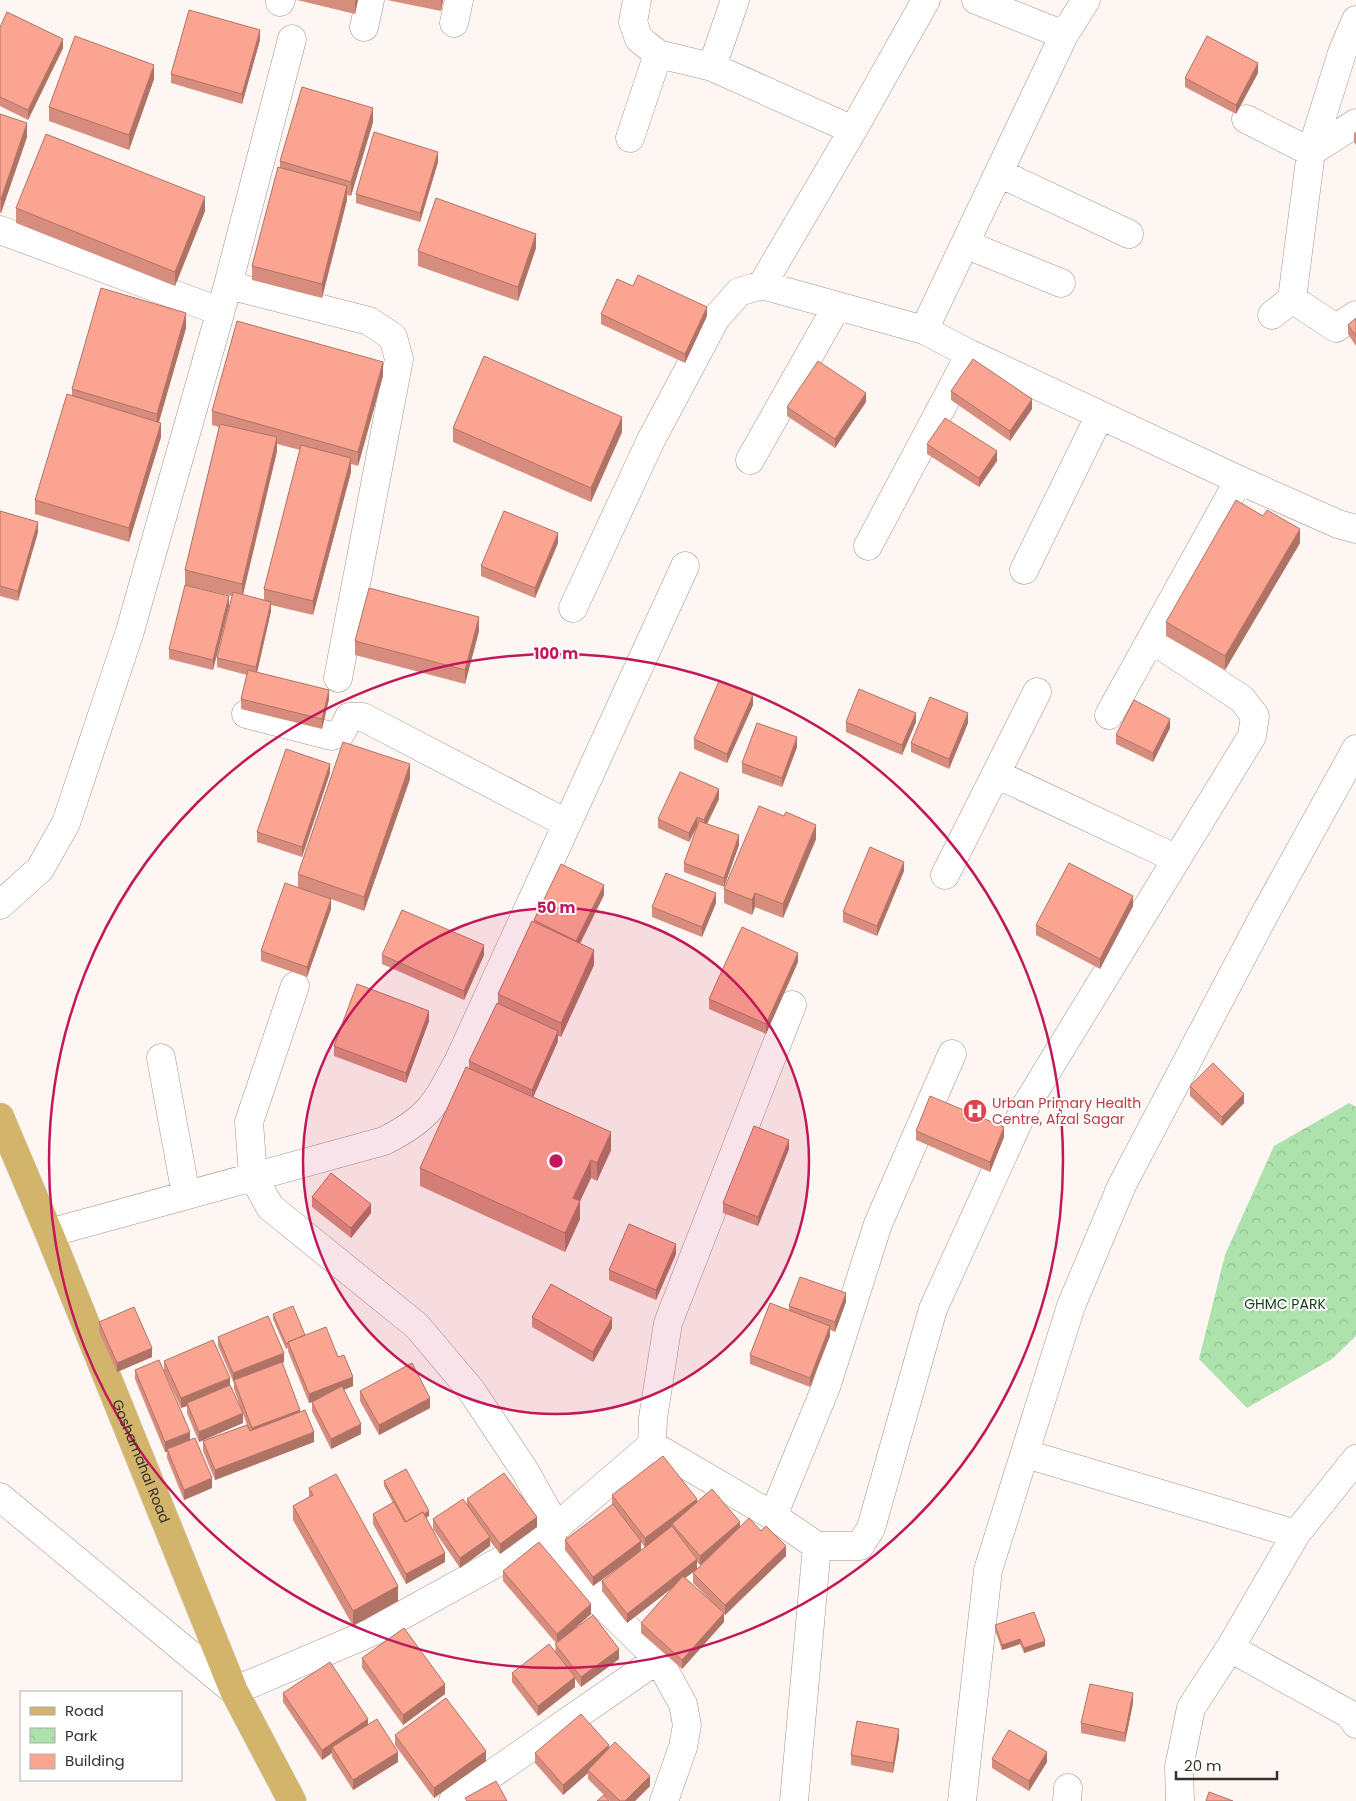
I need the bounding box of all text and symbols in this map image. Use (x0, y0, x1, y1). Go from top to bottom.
text: 100 m (534, 643, 578, 664)
text: 50 m (537, 897, 575, 918)
place label: Urban Primary Health Centre, Afzal Sagar (992, 1093, 1141, 1129)
hospital icon: Urban Primary Health Centre, Afzal Sagar (962, 1098, 988, 1124)
centre of rings (547, 1152, 565, 1170)
park label: GHMC PARK (1244, 1294, 1326, 1314)
street label: Goshamahal Road (107, 1396, 175, 1526)
legend (20, 1691, 182, 1781)
text: Road (65, 1700, 104, 1721)
text: Park (65, 1725, 97, 1746)
scale bar (1176, 1748, 1277, 1780)
text: Building (65, 1750, 125, 1771)
text: 20 m (1184, 1755, 1222, 1776)

